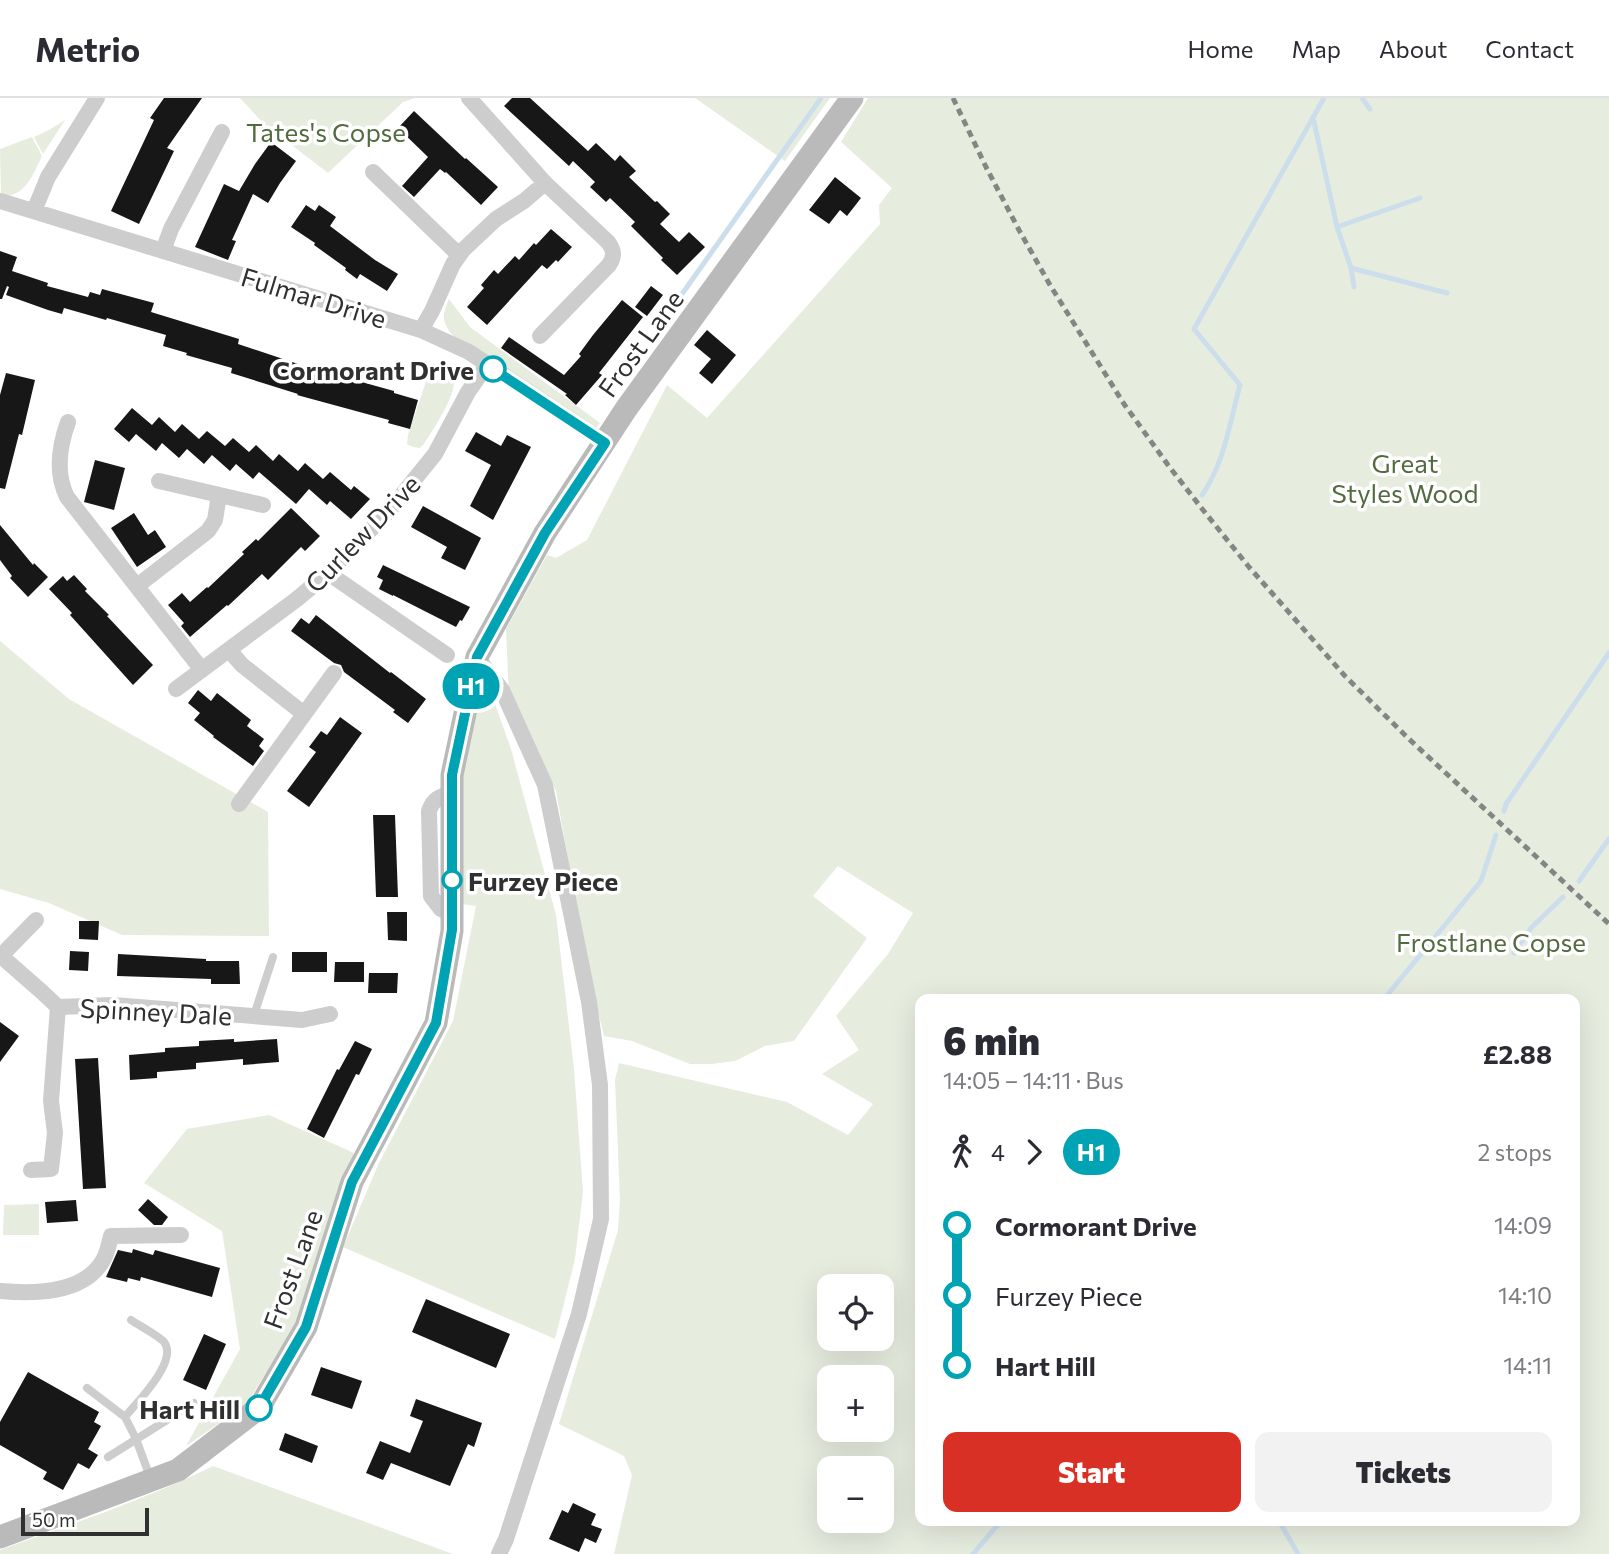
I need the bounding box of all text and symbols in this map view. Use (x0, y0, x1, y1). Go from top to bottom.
text: Metrio (35, 28, 140, 69)
text: Home (1188, 34, 1254, 63)
text: Map (1292, 34, 1341, 63)
text: About (1379, 34, 1447, 63)
text: Contact (1485, 34, 1574, 63)
park label: Tates's Copse (246, 116, 406, 147)
street label: Fulmar Drive (238, 260, 390, 334)
street label: Frost Lane (591, 284, 689, 402)
place label: Cormorant Drive (272, 354, 474, 385)
marker: Cormorant Drive (480, 356, 506, 382)
park label: Great Styles Wood (1331, 447, 1479, 508)
street label: Curlew Drive (298, 468, 426, 598)
line badge: H1 (440, 663, 503, 709)
text: H1 (457, 671, 485, 700)
place label: Furzey Piece (468, 865, 618, 896)
marker: Furzey Piece (442, 870, 462, 890)
park label: Frostlane Copse (1396, 926, 1586, 957)
street label: Spinney Dale (79, 992, 233, 1030)
text: 6 min (943, 1016, 1040, 1063)
text: £2.88 (1483, 1038, 1552, 1069)
text: 14:05 – 14:11 · Bus (943, 1066, 1124, 1094)
icon: walk (943, 1133, 981, 1171)
icon: forward (1015, 1133, 1053, 1171)
text: H1 (1077, 1137, 1106, 1166)
text: 4 (991, 1138, 1005, 1166)
text: 2 stops (1478, 1138, 1552, 1166)
street label: Frost Lane (256, 1205, 328, 1333)
text: Cormorant Drive (995, 1210, 1197, 1241)
text: 14:09 (1494, 1211, 1552, 1239)
map controls (817, 1274, 894, 1533)
button: locate (817, 1274, 894, 1351)
text: Furzey Piece (995, 1280, 1142, 1311)
text: 14:10 (1498, 1281, 1552, 1309)
text: Hart Hill (995, 1350, 1096, 1381)
text: 14:11 (1503, 1351, 1552, 1379)
button: + (817, 1365, 894, 1442)
place label: Hart Hill (139, 1393, 240, 1424)
marker: Hart Hill (246, 1395, 272, 1421)
button: Start (943, 1432, 1241, 1512)
button: Tickets (1255, 1432, 1552, 1512)
button: − (817, 1456, 894, 1533)
scale bar (21, 1505, 149, 1537)
text: 50 m (32, 1508, 76, 1531)

